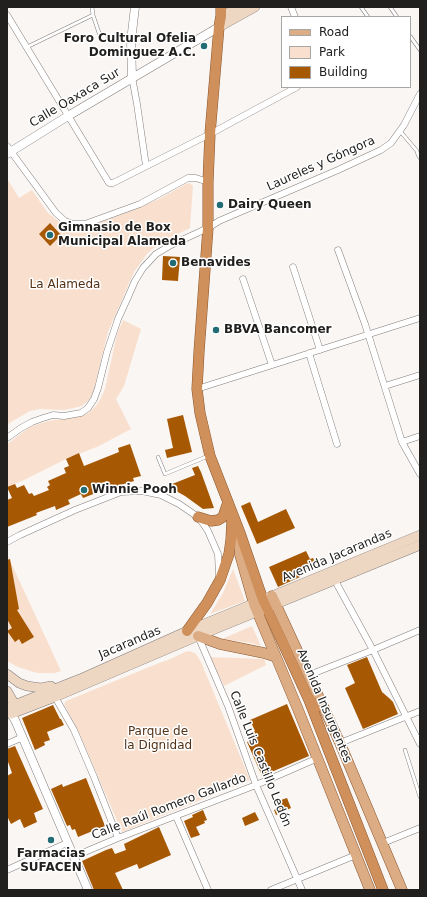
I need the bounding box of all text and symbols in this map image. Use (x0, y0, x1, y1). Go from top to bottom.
legend (281, 16, 411, 88)
text: Road (319, 25, 349, 39)
place label: Foro Cultural Ofelia Dominguez A.C. (64, 32, 196, 60)
marker: Foro Cultural Ofelia Dominguez A.C. (199, 41, 209, 51)
text: Park (319, 45, 345, 59)
street label: Calle Oaxaca Sur (27, 65, 123, 131)
text: Building (319, 65, 368, 79)
street label: Laureles y Góngora (265, 134, 377, 194)
place label: Dairy Queen (228, 198, 312, 212)
marker: Dairy Queen (215, 200, 225, 210)
place label: Gimnasio de Box Municipal Alameda (58, 221, 186, 249)
marker: Gimnasio de Box Municipal Alameda (45, 230, 55, 240)
place label: Benavides (181, 256, 251, 270)
marker: Benavides (168, 258, 178, 268)
park label: La Alameda (30, 278, 100, 292)
place label: BBVA Bancomer (224, 323, 331, 337)
marker: BBVA Bancomer (211, 325, 221, 335)
place label: Winnie Pooh (92, 483, 177, 497)
marker: Winnie Pooh (79, 485, 89, 495)
street label: Avenida Jacarandas (280, 526, 394, 586)
street label: Jacarandas (97, 623, 163, 663)
street label: Avenida Insurgentes (293, 647, 355, 765)
street label: Calle Luis Castillo Ledón (226, 689, 294, 829)
park label: Parque de la Dignidad (124, 725, 192, 753)
street label: Calle Raúl Romero Gallardo (90, 771, 248, 843)
marker: Farmacias SUFACEN (46, 835, 56, 845)
place label: Farmacias SUFACEN (17, 847, 85, 875)

